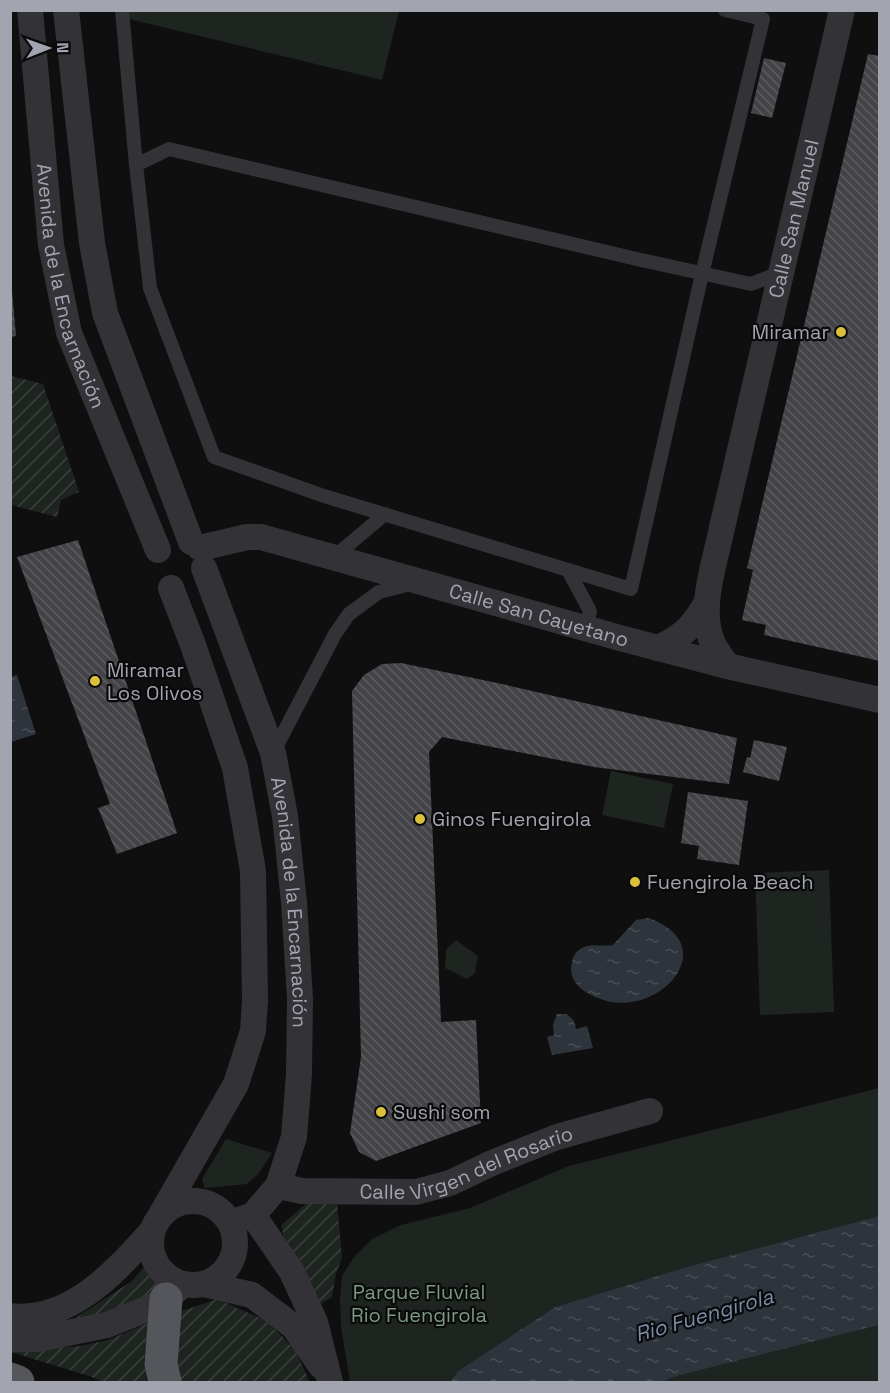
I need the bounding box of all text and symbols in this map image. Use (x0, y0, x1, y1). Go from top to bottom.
north arrow (18, 18, 78, 78)
text: N (52, 42, 73, 53)
street label: Calle San Manuel (763, 137, 825, 301)
street label: Avenida de la Encarnación (31, 162, 112, 412)
place label: Miramar (752, 319, 829, 345)
marker: Miramar (834, 325, 848, 339)
street label: Calle San Cayetano (446, 578, 632, 653)
place label: Miramar Los Olivos (107, 657, 202, 706)
marker: Miramar Los Olivos (88, 674, 102, 688)
street label: Avenida de la Encarnación (265, 775, 313, 1028)
place label: Ginos Fuengirola (432, 806, 591, 832)
marker: Ginos Fuengirola (413, 812, 427, 826)
place label: Fuengirola Beach (647, 869, 813, 895)
marker: Fuengirola Beach (628, 875, 642, 889)
place label: Sushi som (393, 1099, 490, 1125)
marker: Sushi som (374, 1105, 388, 1119)
street label: Calle Virgen del Rosario (359, 1120, 576, 1206)
park label: Parque Fluvial Rio Fuengirola (351, 1279, 487, 1328)
water label: Rio Fuengirola (632, 1282, 777, 1348)

